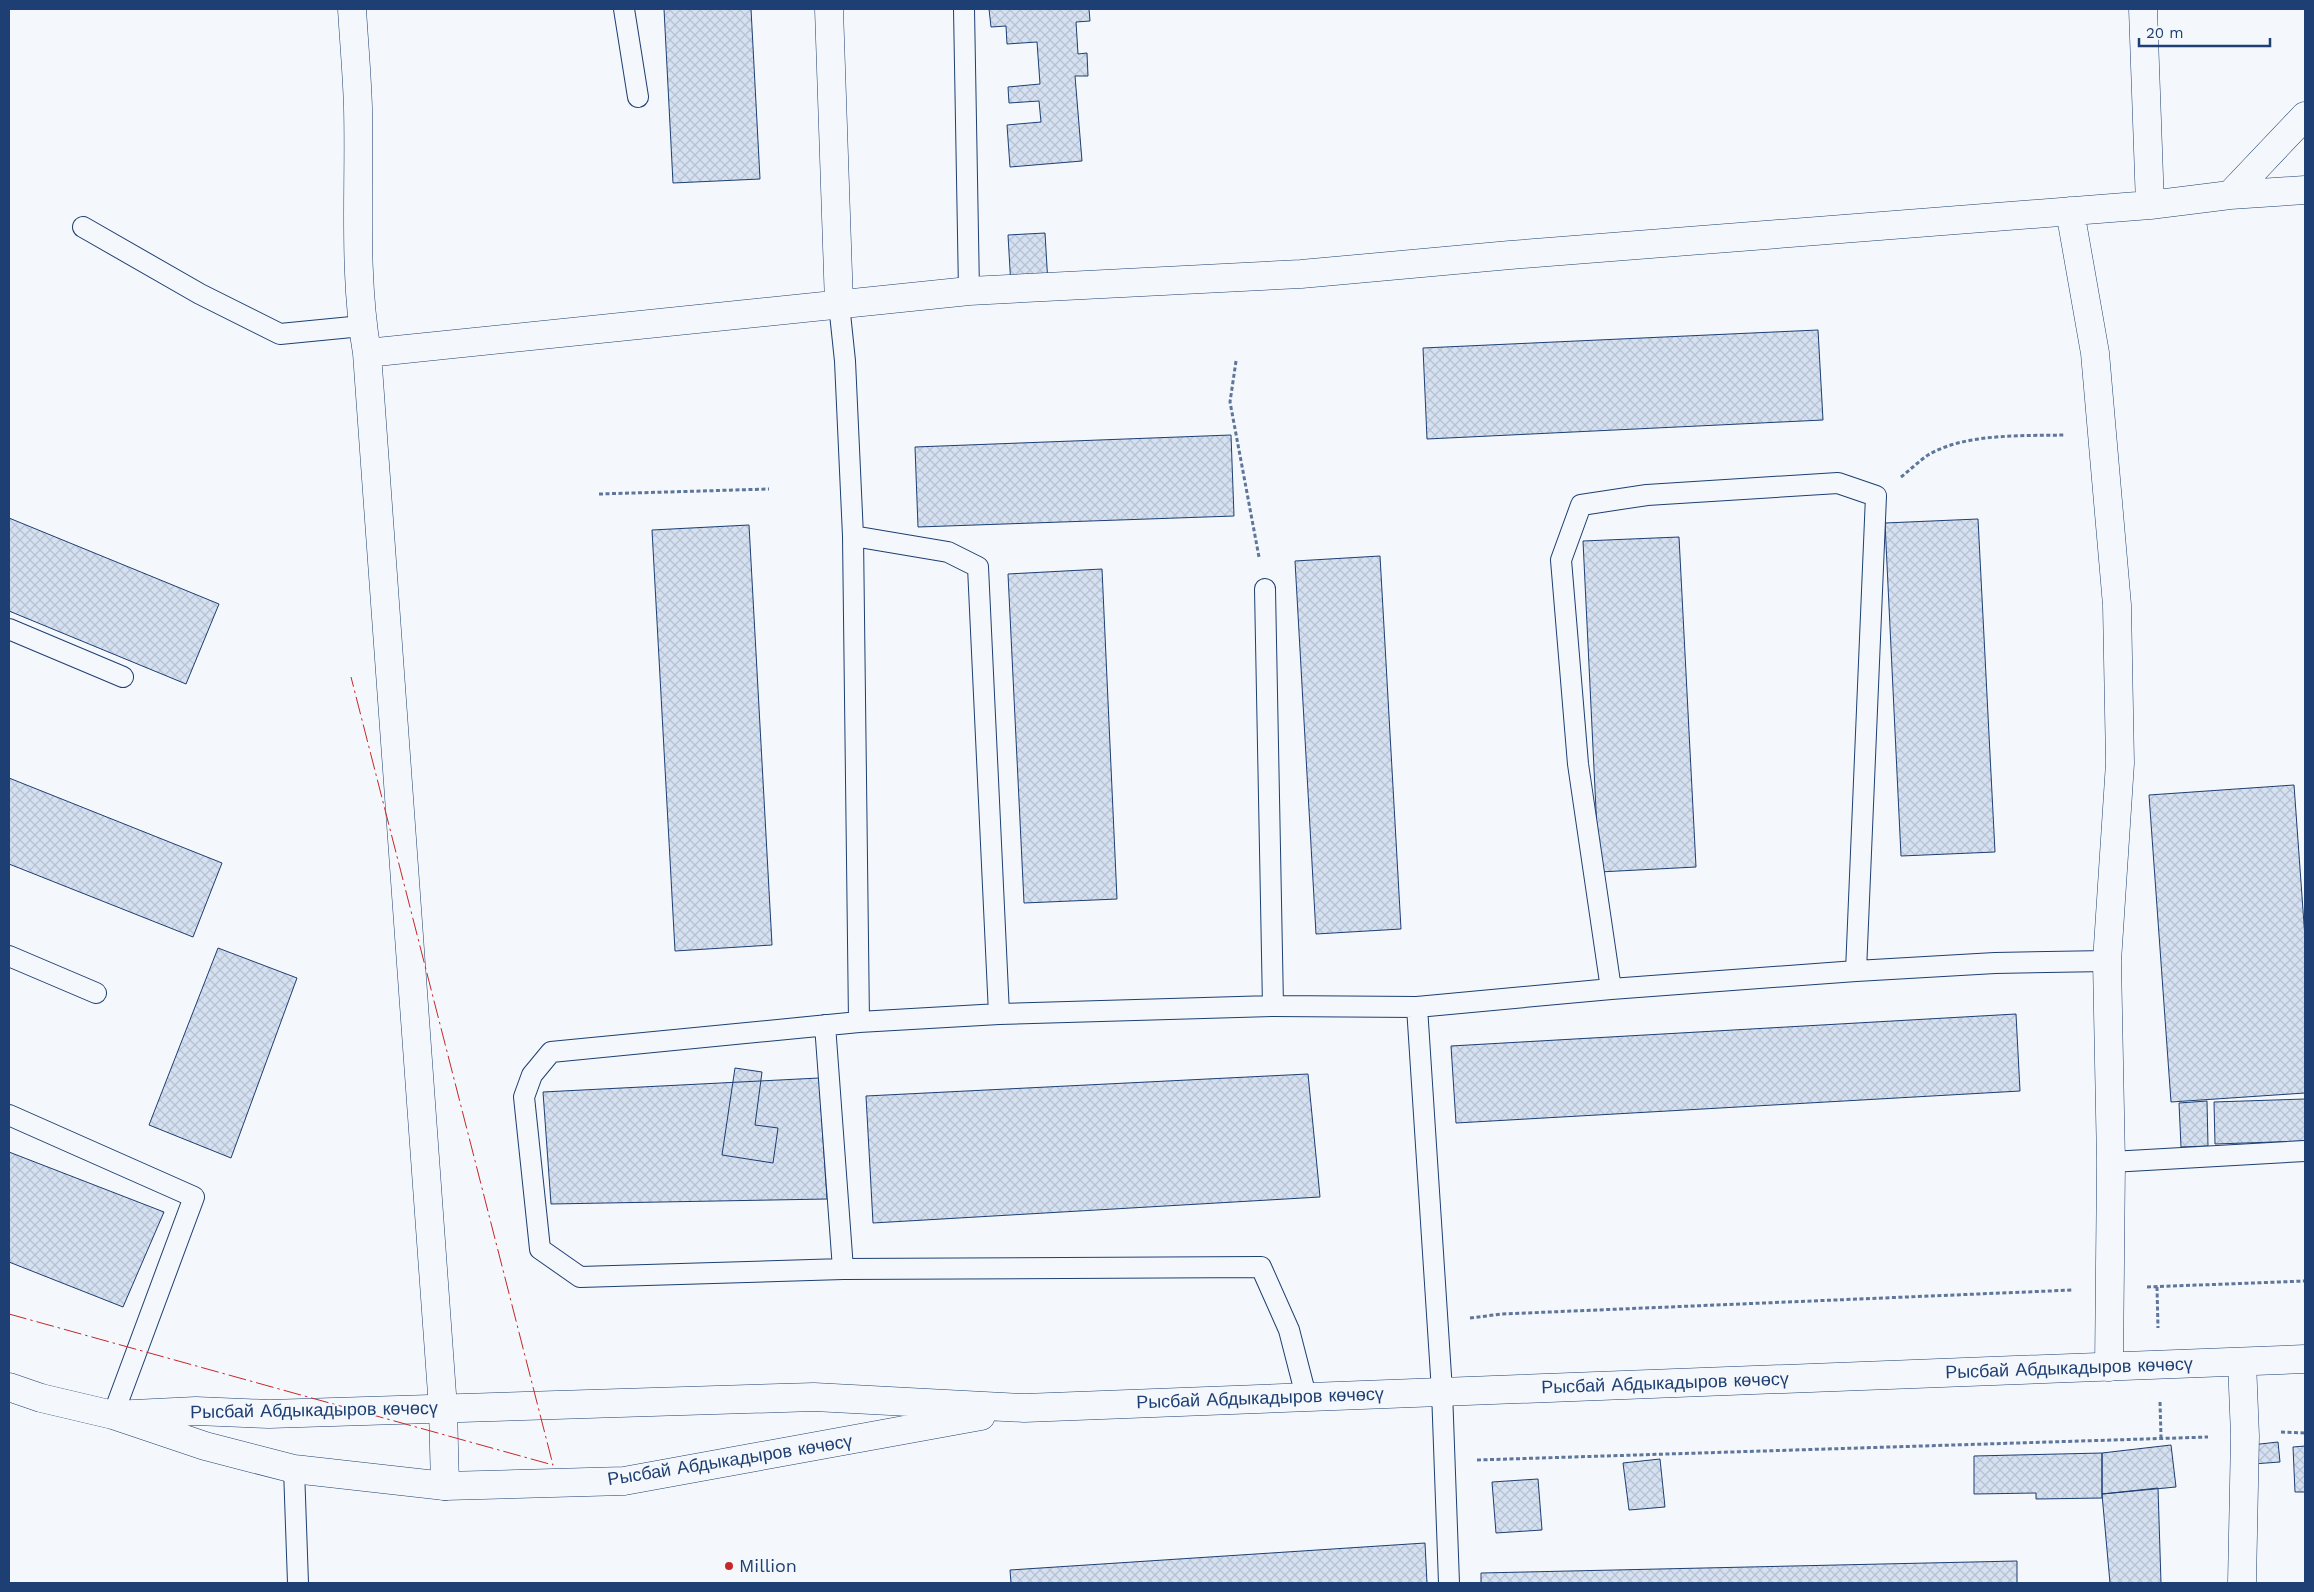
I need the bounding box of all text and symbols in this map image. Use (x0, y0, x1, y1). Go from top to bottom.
scale bar (2139, 15, 2270, 47)
text: 20 m (2146, 24, 2184, 42)
street label: Рысбай Абдыкадыров көчөсү (1945, 1353, 2193, 1382)
street label: Рысбай Абдыкадыров көчөсү (1541, 1368, 1789, 1397)
street label: Рысбай Абдыкадыров көчөсү (1136, 1383, 1384, 1412)
street label: Рысбай Абдыкадыров көчөсү (190, 1397, 438, 1422)
street label: Рысбай Абдыкадыров көчөсү (606, 1430, 854, 1489)
place label: Million (739, 1555, 797, 1576)
marker: Million (723, 1560, 735, 1572)

